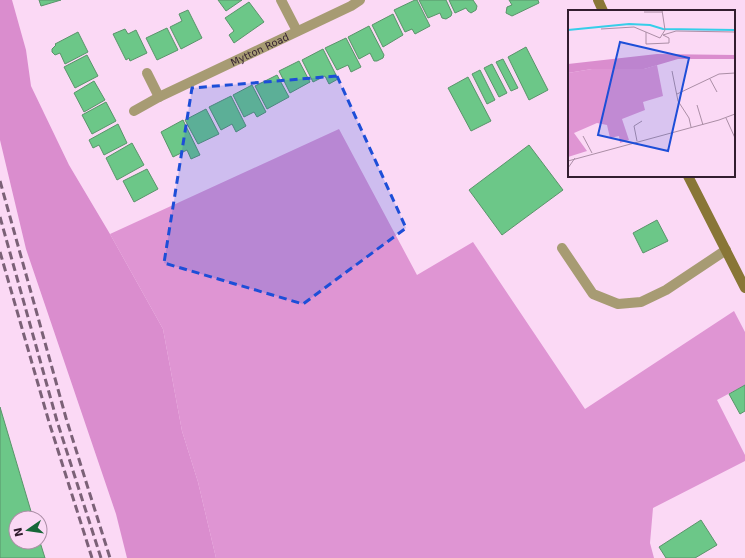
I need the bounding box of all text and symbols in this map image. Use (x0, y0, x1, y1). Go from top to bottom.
inset map (568, 10, 735, 177)
street label: Mytton Road (229, 31, 291, 68)
north arrow (8, 510, 48, 550)
text: N (11, 526, 26, 538)

